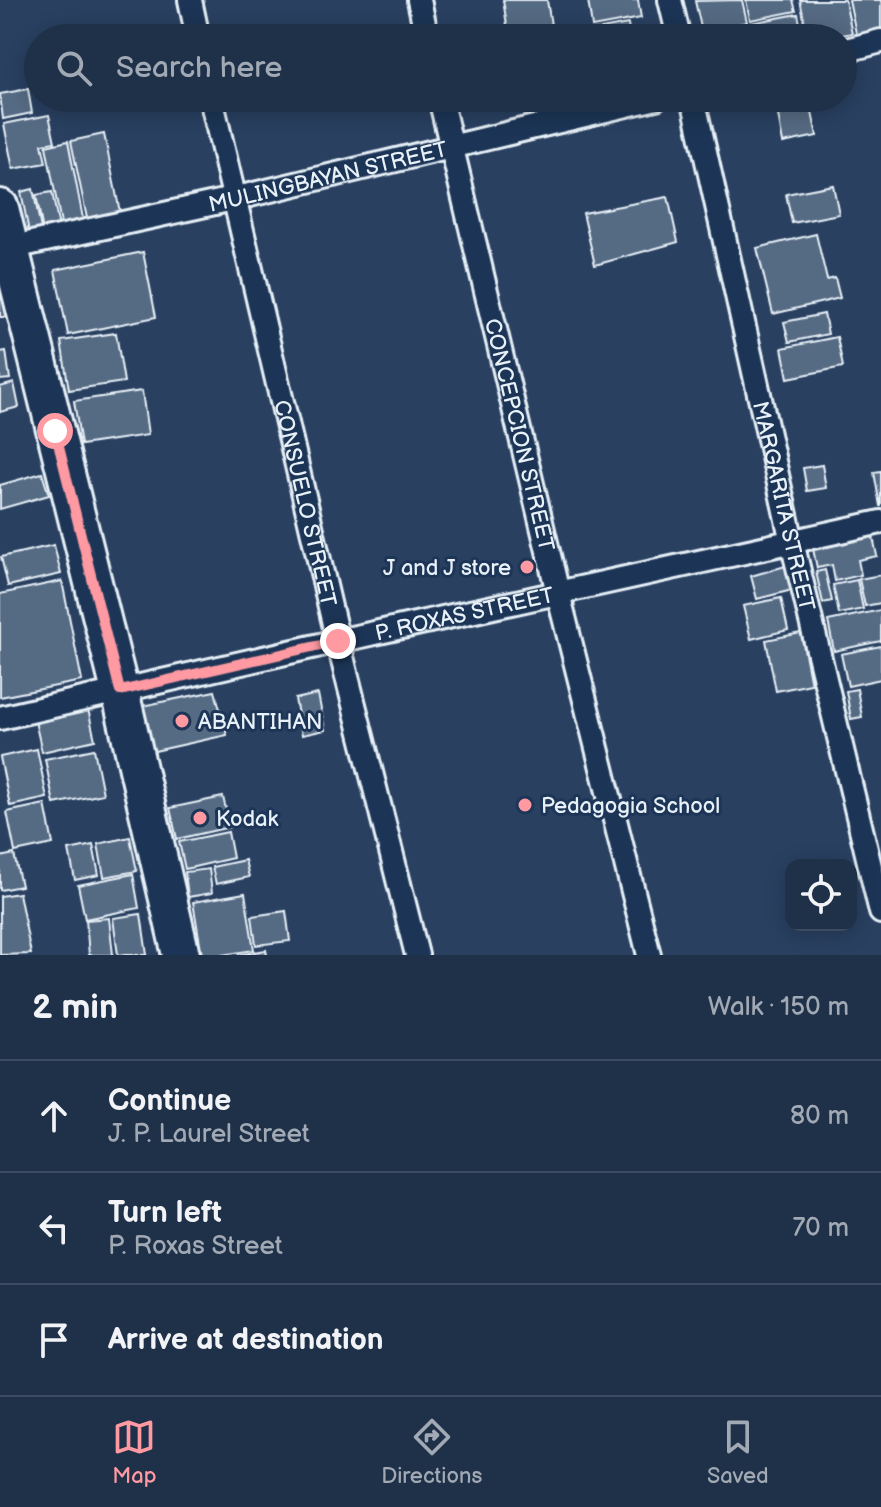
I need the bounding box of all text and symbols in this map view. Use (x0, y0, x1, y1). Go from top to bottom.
search box (24, 24, 857, 112)
icon: search (52, 46, 96, 90)
text: Search here (116, 50, 282, 86)
street label: MULINGBAYAN STREET (206, 136, 450, 219)
street label: CONCEPCION STREET (478, 316, 560, 554)
street label: CONSUELO STREET (267, 397, 341, 609)
street label: MARGARITA STREET (746, 399, 820, 614)
route start (37, 413, 73, 449)
place label: J and J store (383, 555, 511, 582)
marker: J and J store (518, 558, 536, 576)
street label: P. ROXAS STREET (373, 582, 557, 647)
route end (320, 623, 356, 659)
place label: ABANTIHAN (198, 709, 323, 736)
marker: ABANTIHAN (173, 712, 191, 730)
place label: Pedagogia School (541, 793, 720, 820)
marker: Pedagogia School (516, 796, 534, 814)
place label: Kodak (216, 806, 279, 833)
marker: Kodak (191, 809, 209, 827)
map controls (785, 859, 857, 931)
button: locate (785, 859, 857, 931)
text: 2 min (32, 987, 118, 1028)
text: Walk · 150 m (708, 992, 849, 1023)
text: Continue (108, 1083, 231, 1119)
icon: ahead (32, 1094, 76, 1138)
text: 80 m (790, 1101, 849, 1132)
text: J. P. Laurel Street (108, 1119, 310, 1150)
text: Turn left (108, 1195, 222, 1231)
icon: left (32, 1206, 76, 1250)
text: 70 m (792, 1213, 849, 1244)
text: P. Roxas Street (108, 1231, 283, 1262)
icon: arrive (32, 1318, 76, 1362)
text: Arrive at destination (108, 1322, 384, 1358)
tab: Map (112, 1415, 157, 1490)
tab: Directions (381, 1415, 482, 1490)
tab: Saved (707, 1415, 769, 1490)

